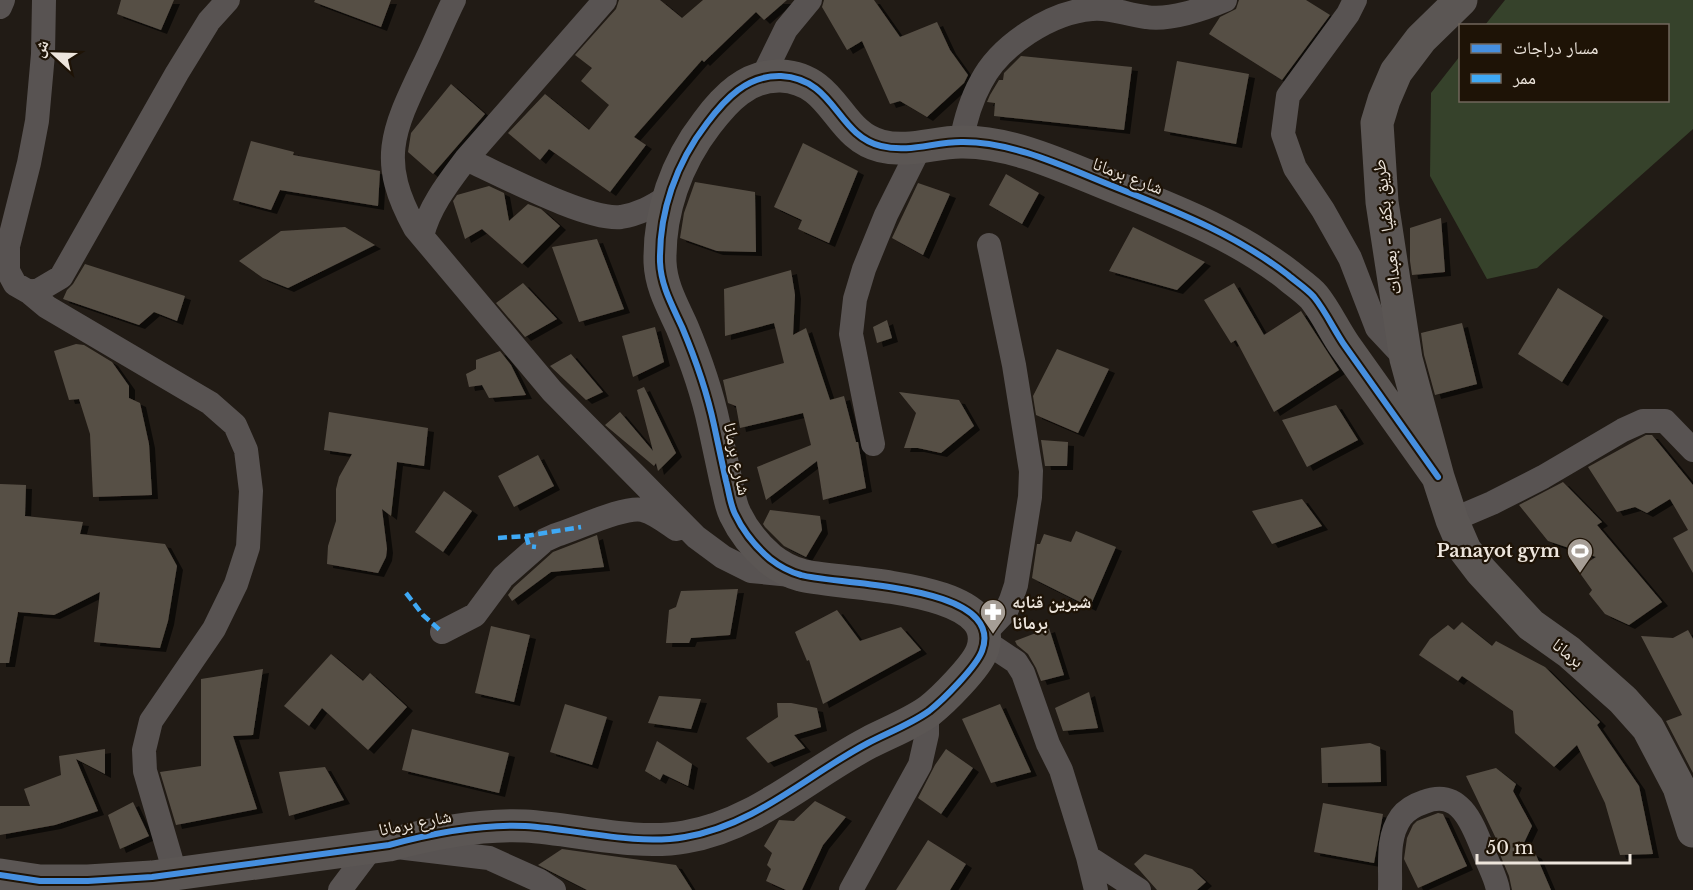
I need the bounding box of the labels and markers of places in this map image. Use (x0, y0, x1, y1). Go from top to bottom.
sports icon: Panayot gym (1565, 536, 1595, 574)
place label: Panayot gym (1437, 540, 1560, 562)
place label: شيرين قنابه برمانا (1012, 591, 1091, 634)
pharmacy icon: شيرين قنابه برمانا (978, 597, 1008, 635)

